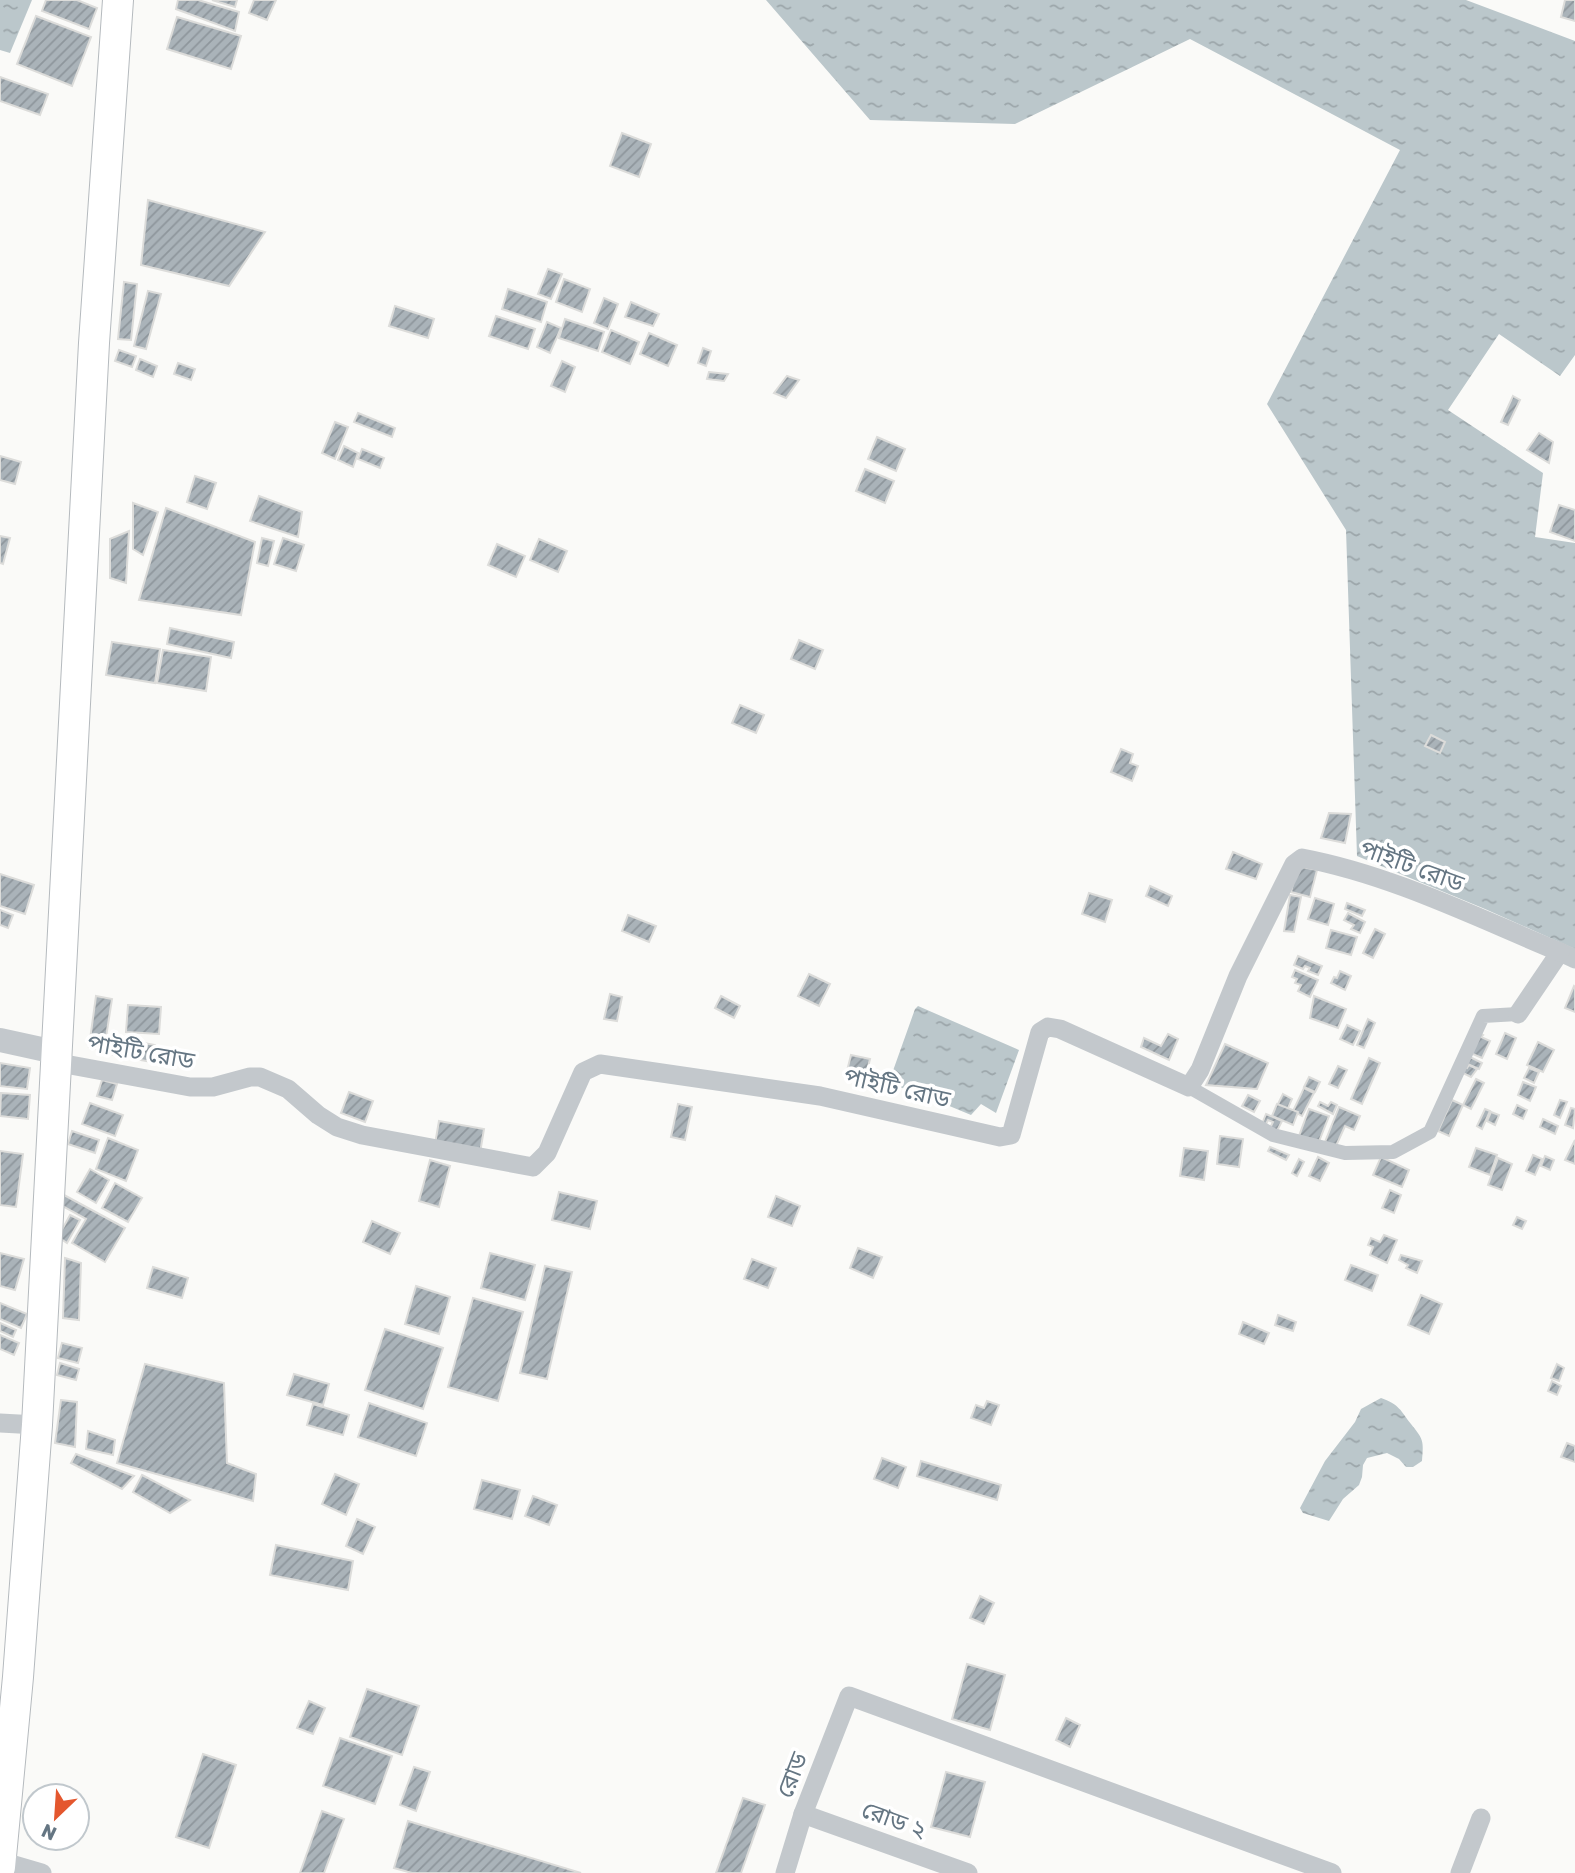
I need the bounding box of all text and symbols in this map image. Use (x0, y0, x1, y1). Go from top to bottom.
street label: পাইটি রোড (1356, 834, 1468, 898)
street label: পাইটি রোড (85, 1029, 198, 1075)
street label: পাইটি রোড (841, 1062, 954, 1114)
street label: রোড (771, 1747, 814, 1802)
north arrow (21, 1782, 91, 1852)
street label: রোড ২ (858, 1795, 930, 1845)
text: N (38, 1819, 60, 1845)

